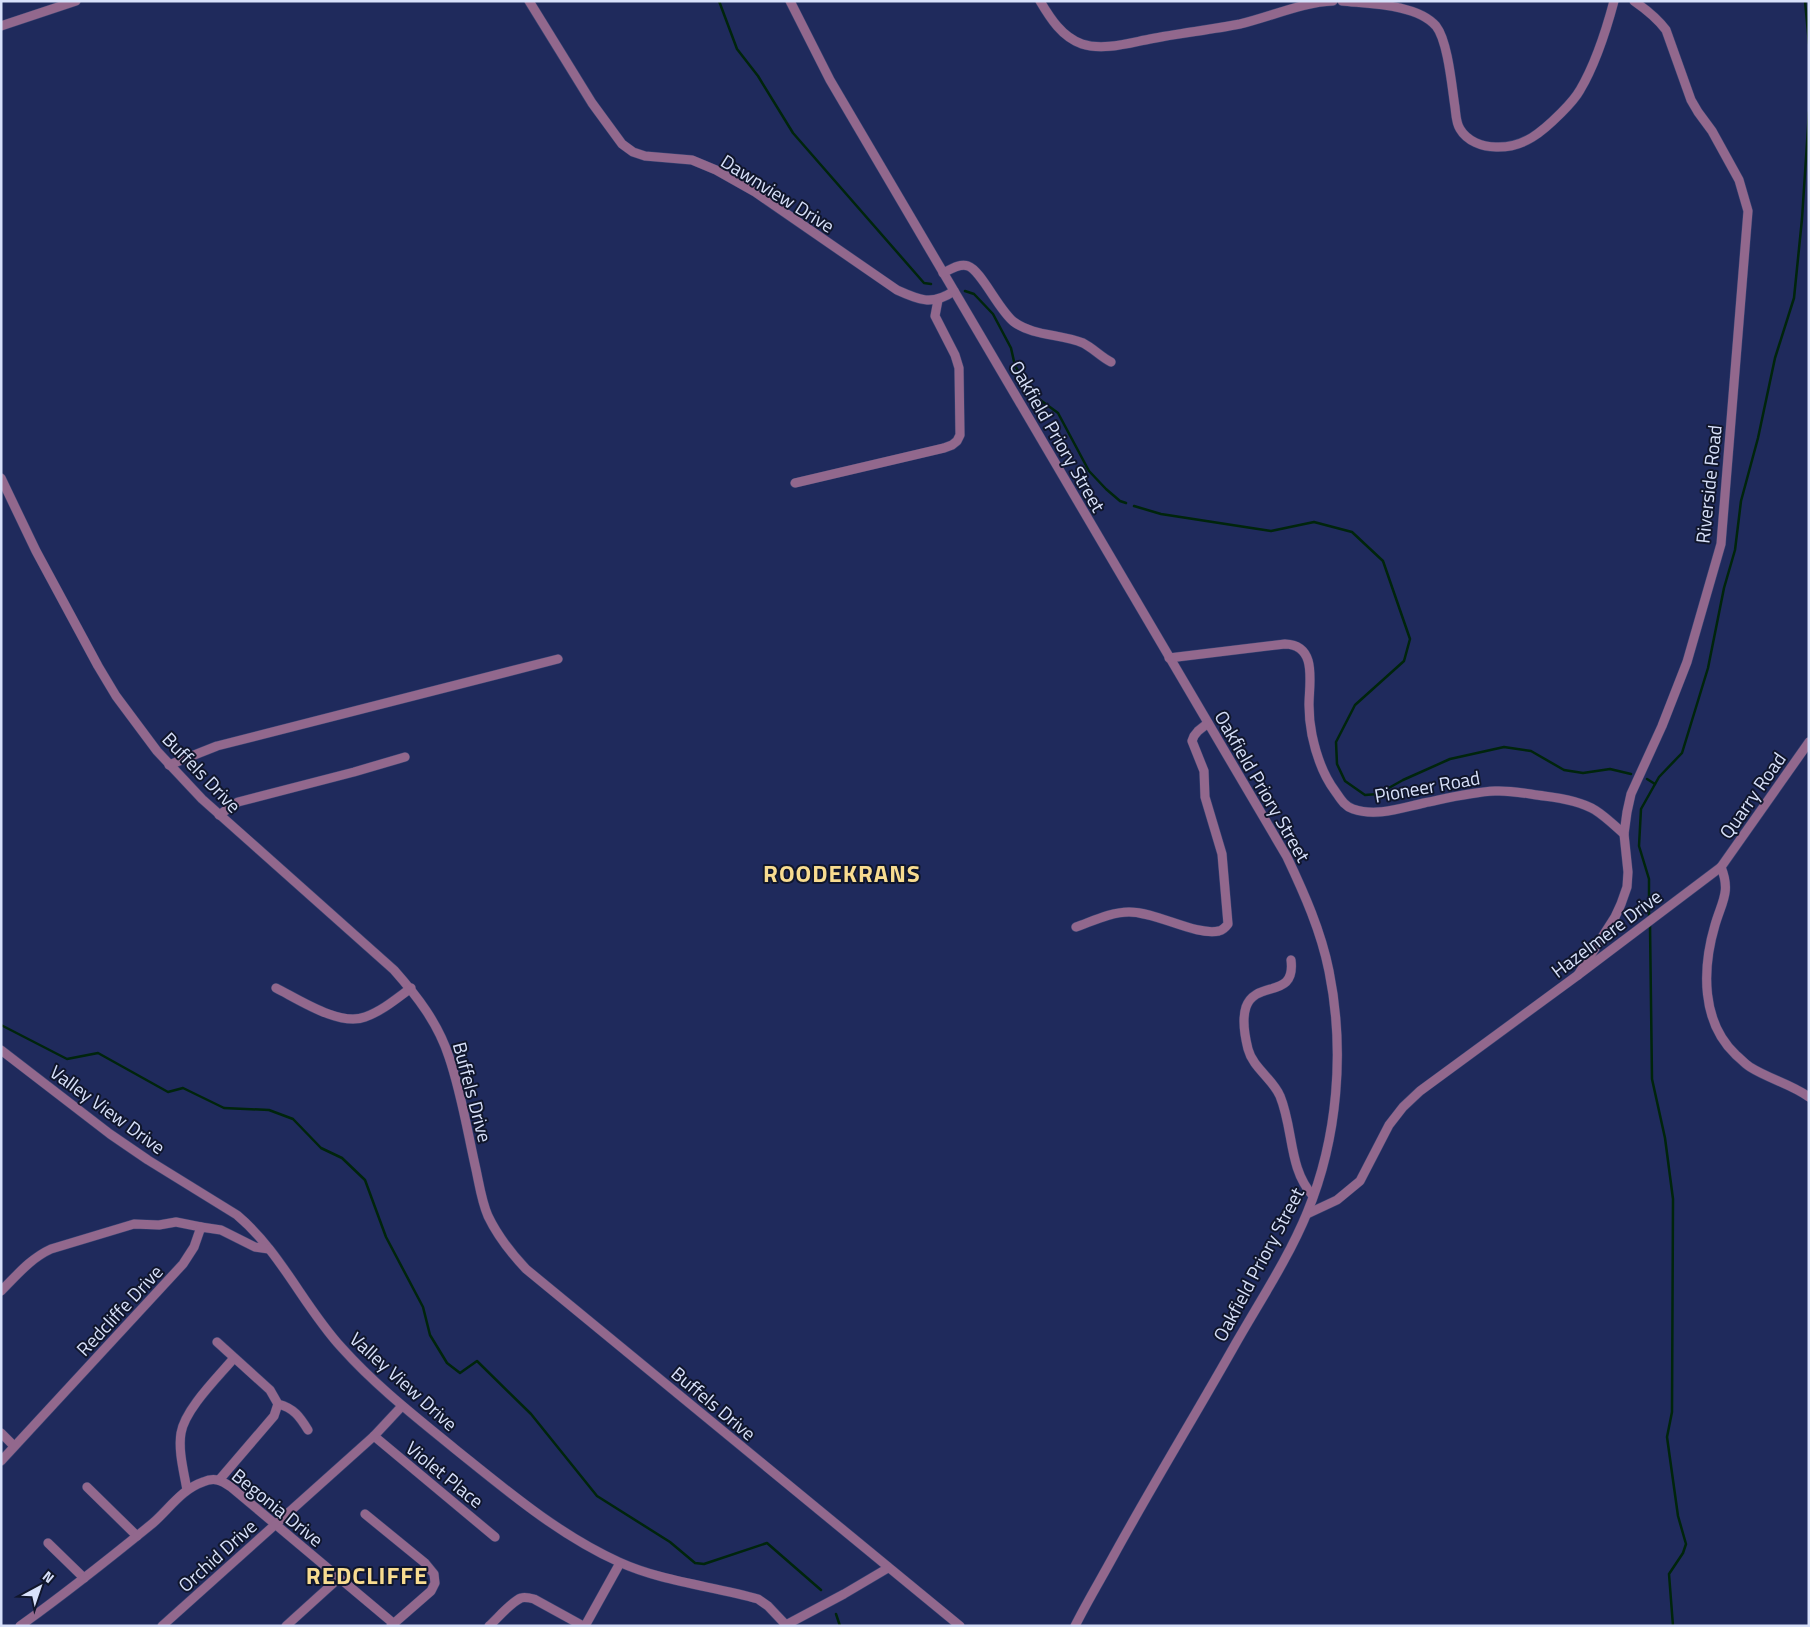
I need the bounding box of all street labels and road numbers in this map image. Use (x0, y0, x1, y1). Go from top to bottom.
street label: Dawnview Drive (715, 146, 841, 240)
street label: Oakfield Priory Street (1003, 355, 1113, 517)
street label: Riverside Road (1687, 423, 1729, 545)
street label: Oakfield Priory Street (1208, 705, 1318, 867)
street label: Buffels Drive (156, 725, 248, 819)
street label: Quarry Road (1712, 746, 1792, 844)
street label: Pioneer Road (1372, 762, 1482, 810)
street label: Hazelmere Drive (1545, 882, 1667, 984)
street label: Buffels Drive (446, 1039, 500, 1145)
street label: Valley View Drive (44, 1057, 172, 1161)
street label: Oakfield Priory Street (1205, 1182, 1311, 1346)
street label: Redcliffe Drive (69, 1258, 169, 1362)
street label: Valley View Drive (344, 1325, 464, 1437)
street label: Buffels Drive (665, 1359, 763, 1447)
street label: Violet Place (400, 1433, 490, 1515)
street label: Begonia Drive (226, 1461, 330, 1553)
street label: Orchid Drive (171, 1512, 263, 1598)

